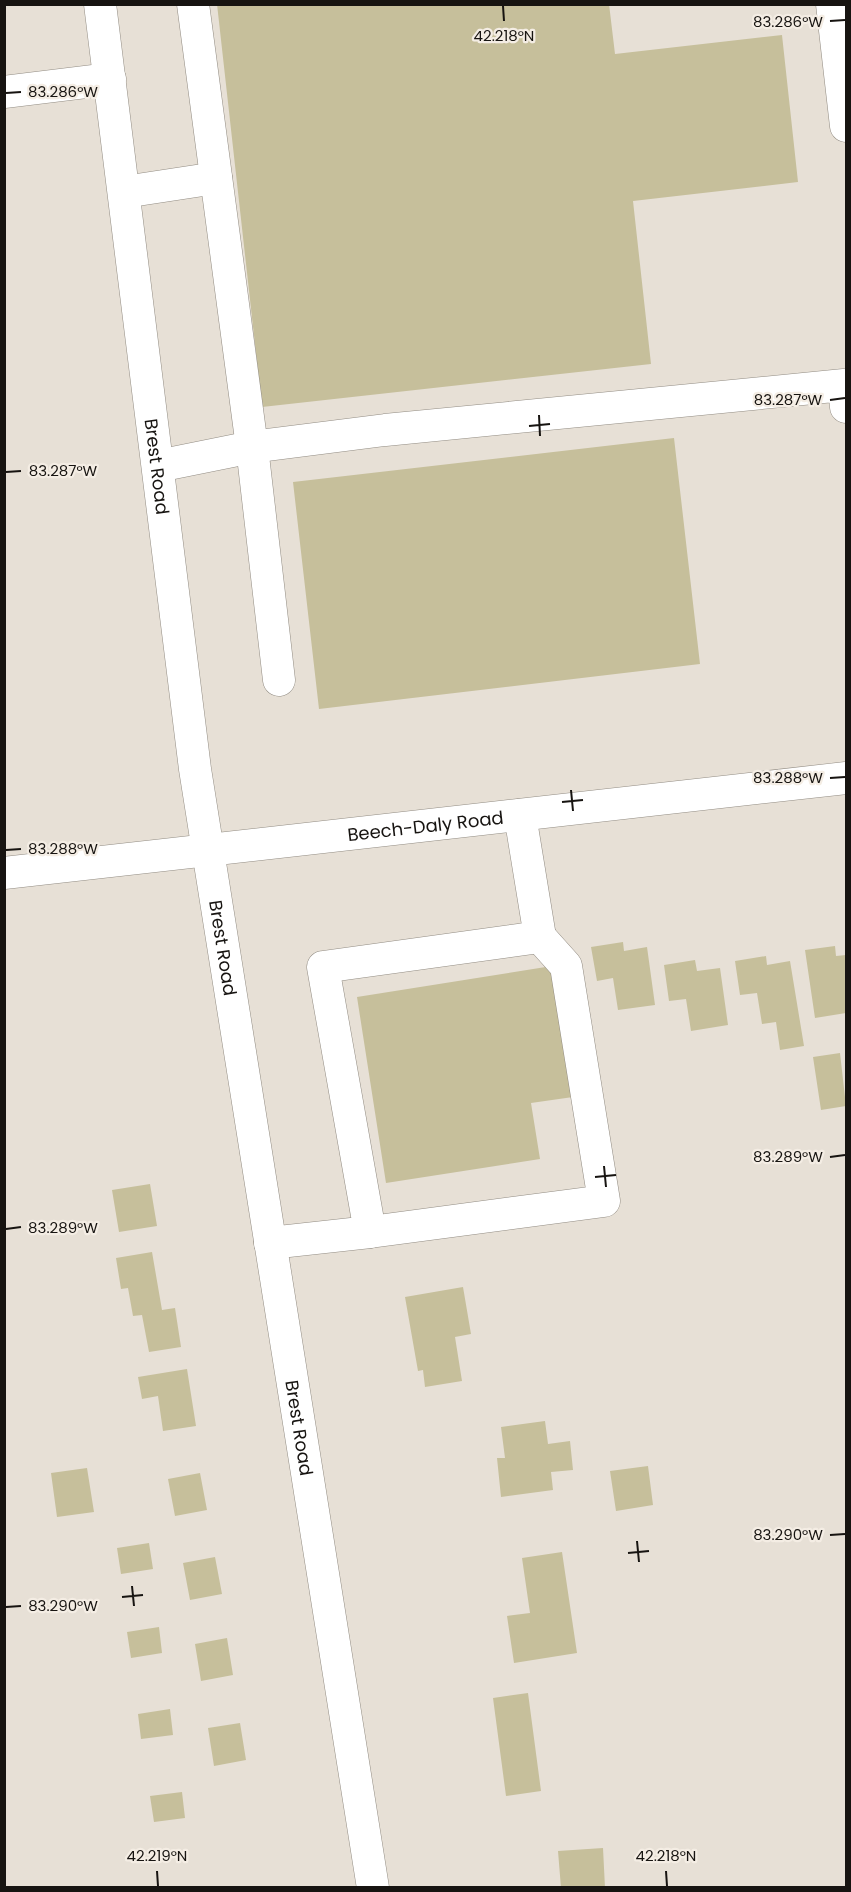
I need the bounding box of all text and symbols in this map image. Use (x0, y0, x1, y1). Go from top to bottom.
text: 83.286°W (753, 11, 823, 32)
text: 42.218°N (474, 25, 534, 46)
text: 83.286°W (28, 81, 98, 102)
text: 83.287°W (754, 389, 823, 410)
street label: Brest Road (139, 417, 176, 516)
text: 83.287°W (29, 460, 98, 481)
text: 83.288°W (753, 767, 823, 788)
street label: Beech-Daly Road (346, 804, 505, 847)
text: 83.288°W (28, 838, 98, 859)
street label: Brest Road (204, 898, 243, 998)
text: 83.289°W (753, 1146, 823, 1167)
text: 83.289°W (28, 1217, 98, 1238)
street label: Brest Road (280, 1378, 320, 1477)
text: 83.290°W (753, 1524, 823, 1545)
text: 83.290°W (28, 1595, 98, 1616)
text: 42.219°N (127, 1845, 187, 1866)
text: 42.218°N (636, 1845, 696, 1866)

